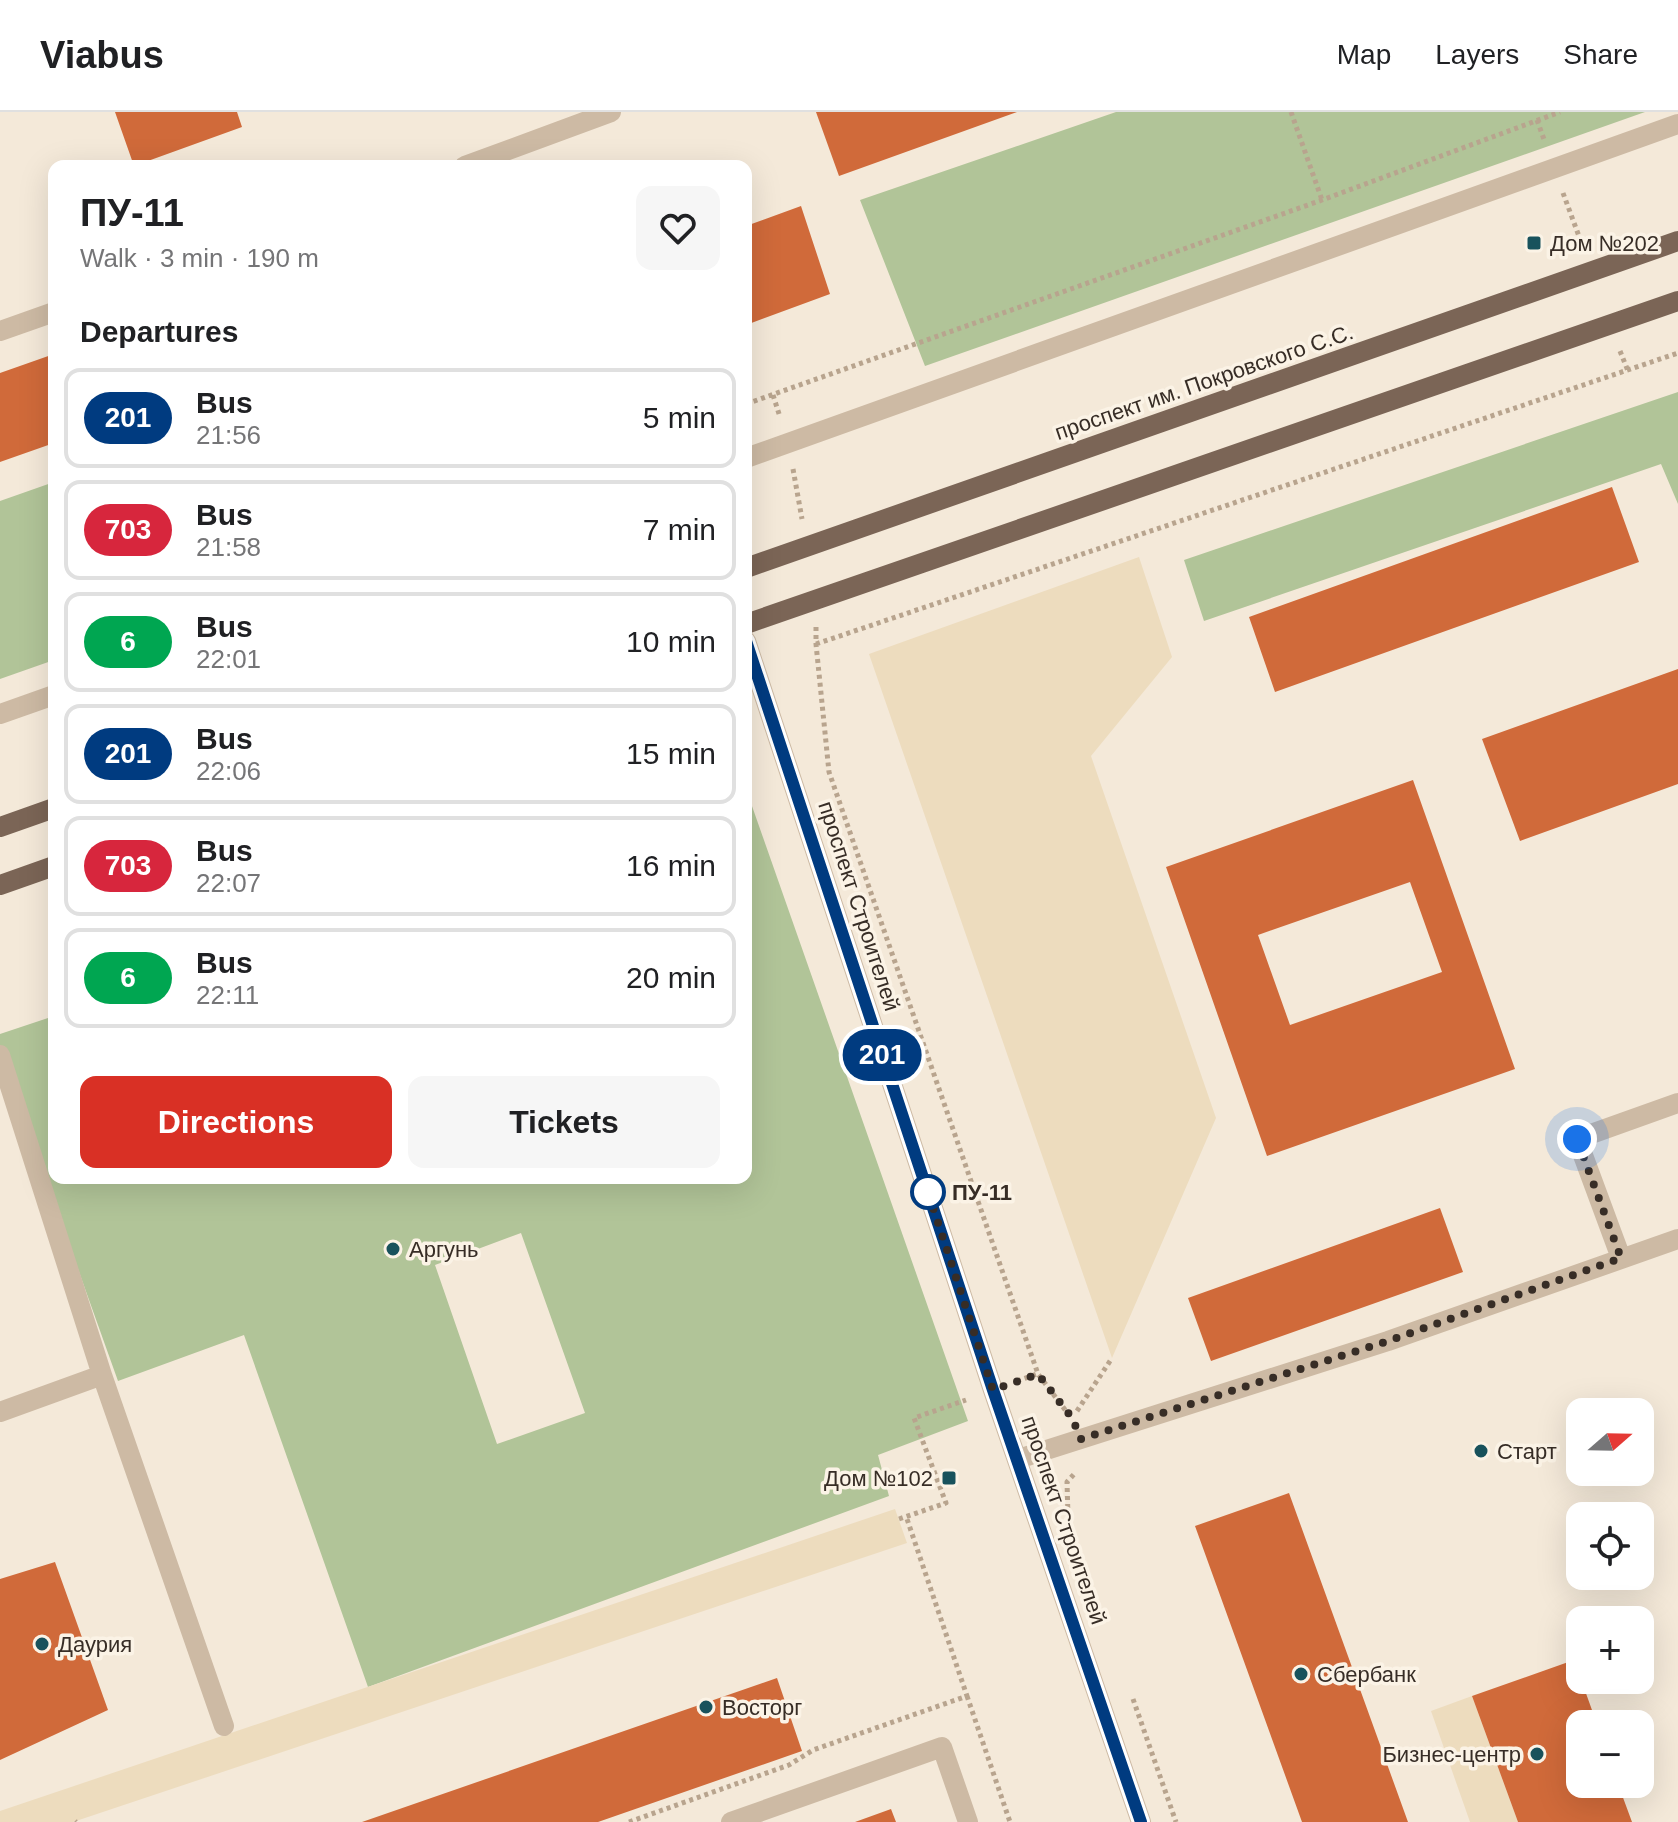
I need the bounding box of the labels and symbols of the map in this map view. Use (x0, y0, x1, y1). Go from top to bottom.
place label: Дом №202 (1550, 231, 1659, 256)
marker: Дом №202 (1525, 234, 1543, 252)
street label: проспект им. Покровского С.С. (1052, 319, 1356, 445)
street label: проспект Строителей (813, 798, 905, 1014)
line badge: 201 (836, 1029, 928, 1081)
your location (1557, 1119, 1597, 1159)
marker: ПУ-11 (911, 1175, 945, 1209)
place label: ПУ-11 (952, 1180, 1012, 1205)
place label: Аргунь (409, 1237, 479, 1262)
marker: Аргунь (384, 1240, 402, 1258)
north arrow (1566, 1398, 1654, 1486)
street label: проспект Строителей (1017, 1412, 1111, 1628)
place label: Старт (1497, 1439, 1557, 1464)
marker: Старт (1472, 1442, 1490, 1460)
place label: Дом №102 (824, 1466, 933, 1491)
marker: Дом №102 (940, 1469, 958, 1487)
place label: Даурия (58, 1632, 132, 1657)
marker: Даурия (33, 1635, 51, 1653)
place label: Сбербанк (1317, 1662, 1416, 1687)
marker: Сбербанк (1292, 1665, 1310, 1683)
place label: Восторг (722, 1695, 802, 1720)
marker: Восторг (697, 1698, 715, 1716)
place label: Бизнес-центр (1382, 1742, 1521, 1767)
marker: Бизнес-центр (1528, 1745, 1546, 1763)

